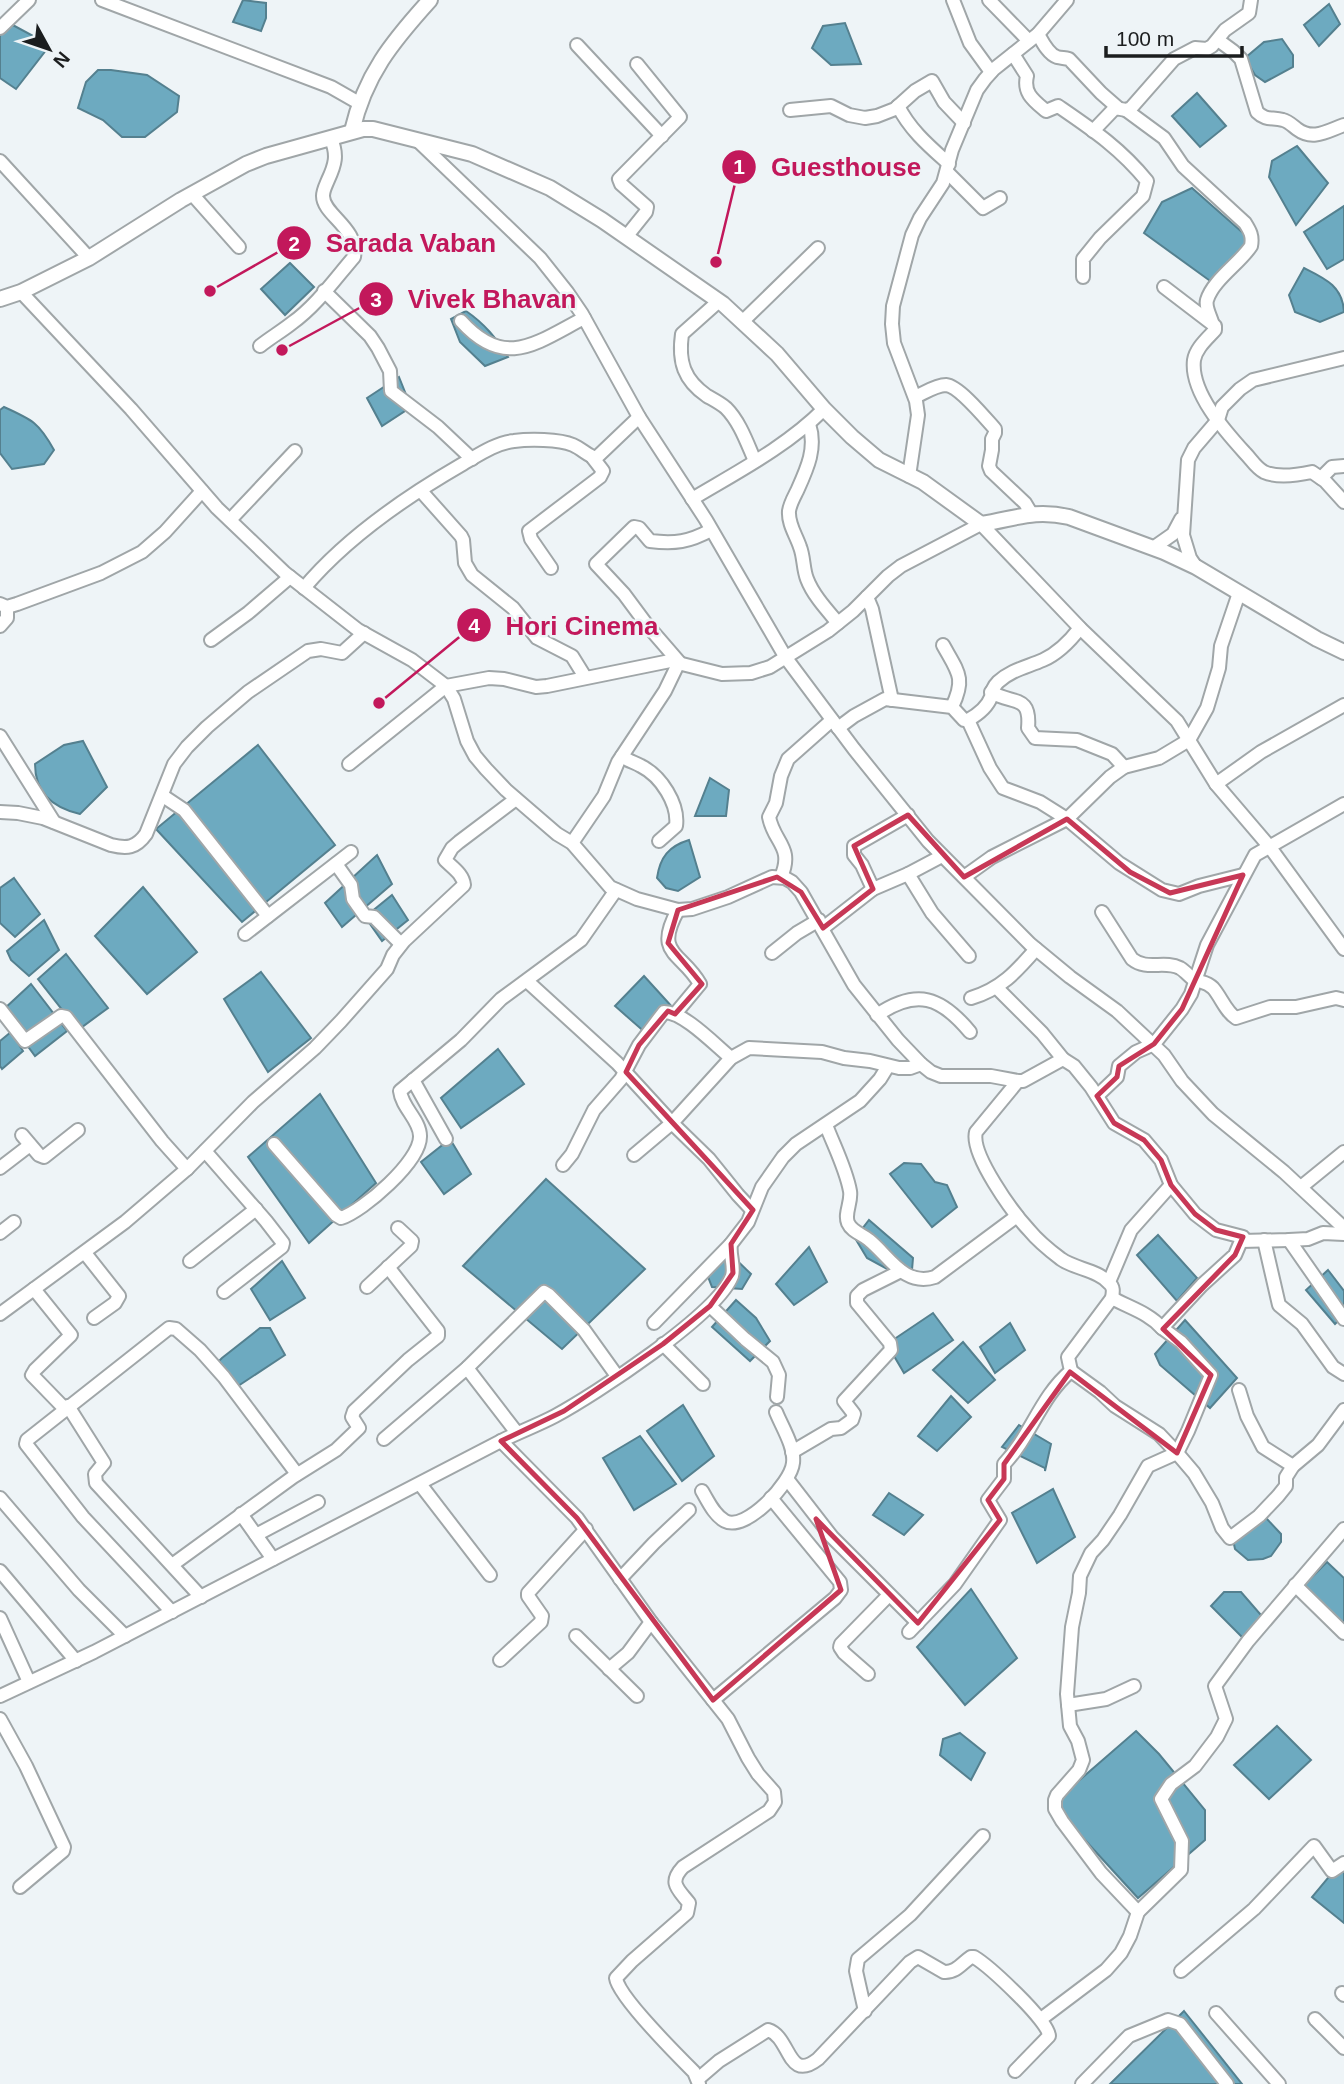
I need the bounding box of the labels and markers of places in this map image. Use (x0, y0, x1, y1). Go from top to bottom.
callout: Guesthouse (721, 143, 935, 190)
callout: Sarada Vaban (277, 220, 510, 267)
callout: Vivek Bhavan (359, 276, 590, 323)
callout: Hori Cinema (457, 602, 673, 649)

